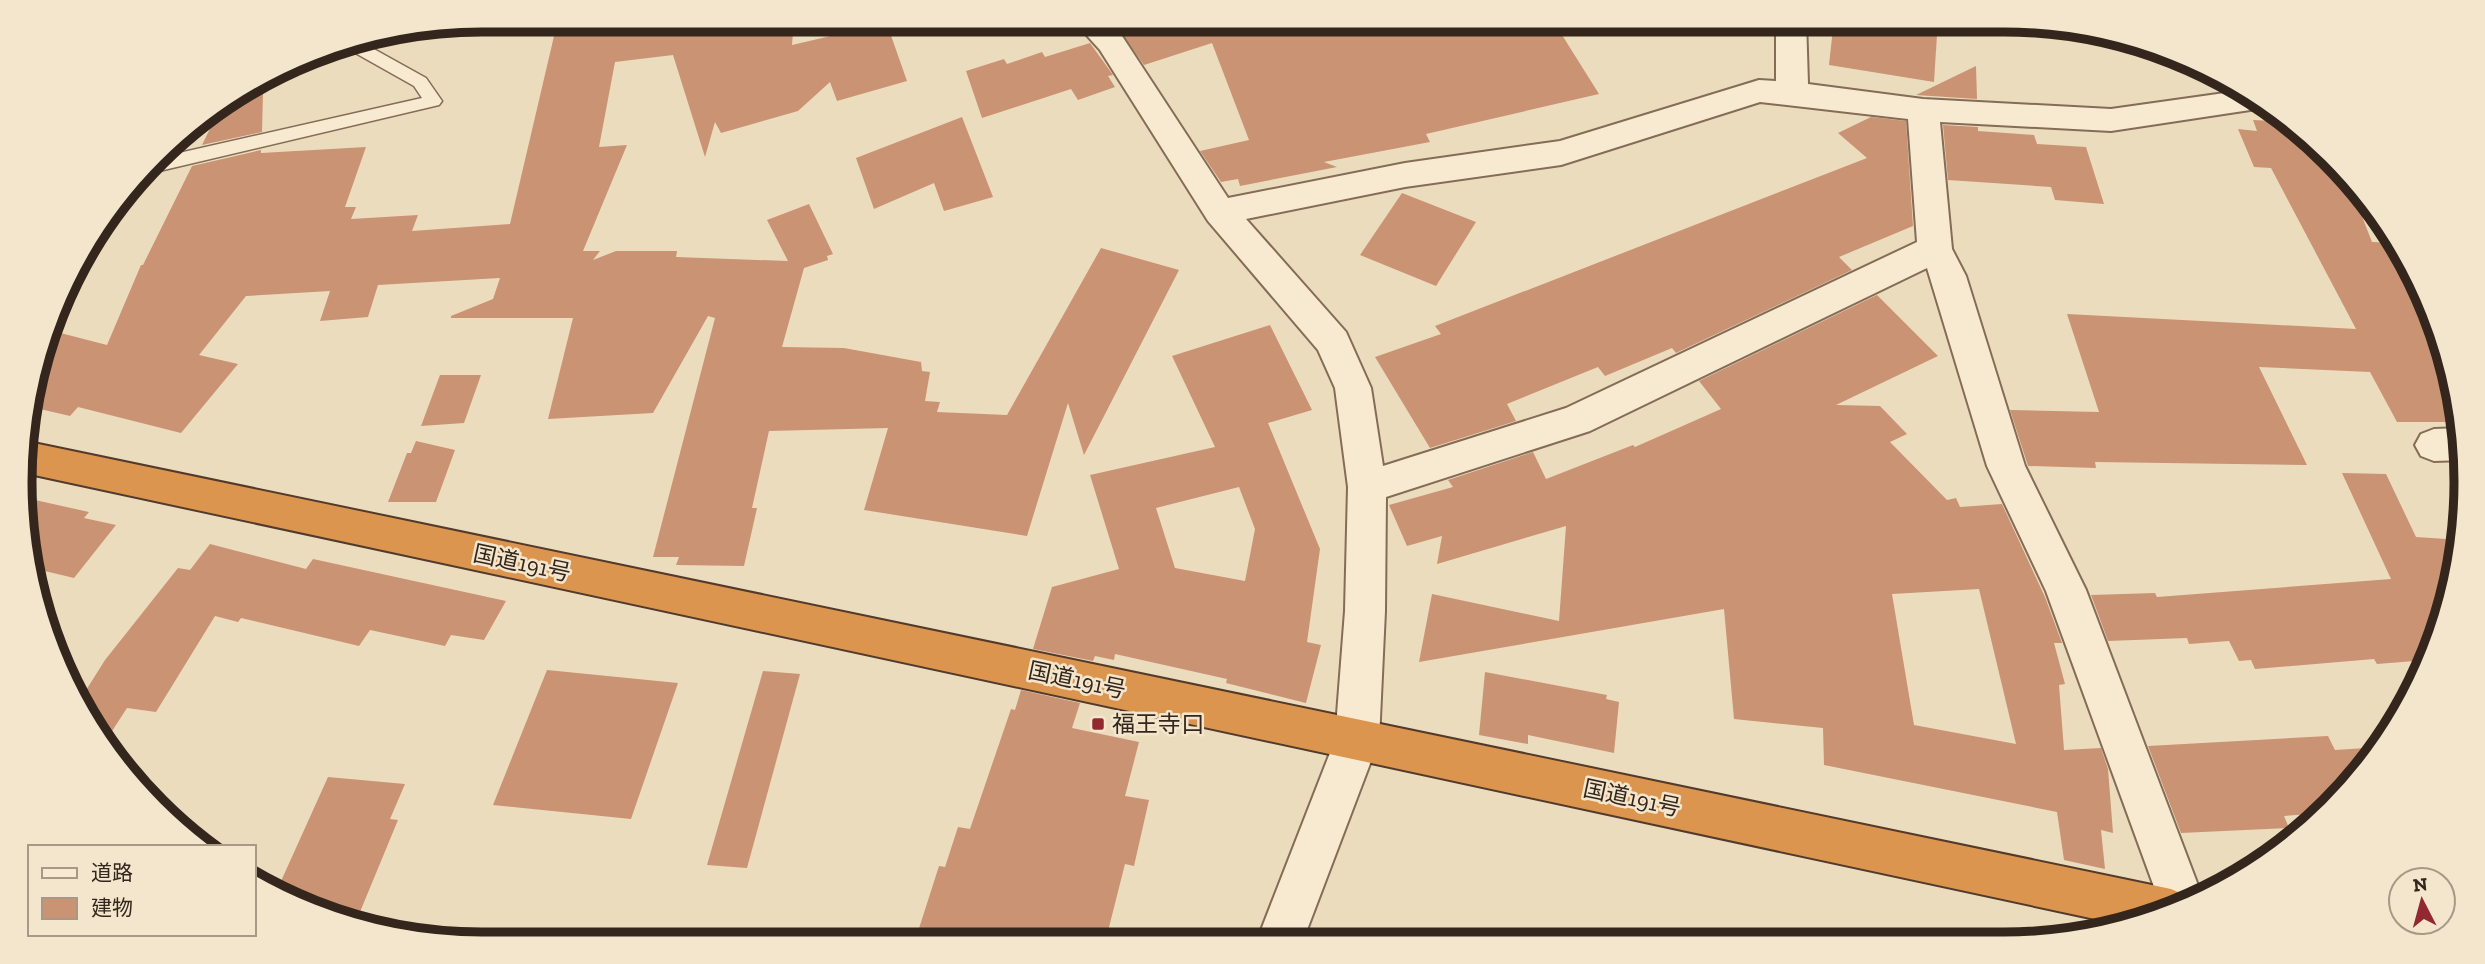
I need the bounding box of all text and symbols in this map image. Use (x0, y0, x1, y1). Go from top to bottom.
street label: 国道191号 (471, 539, 573, 587)
street label: 国道191号 (1026, 656, 1128, 704)
place label: 福王寺口 (1112, 710, 1204, 738)
marker: 福王寺口 (1090, 716, 1106, 732)
street label: 国道191号 (1581, 774, 1683, 822)
legend (28, 845, 256, 936)
text: 道路 (91, 860, 133, 885)
north arrow (2387, 866, 2457, 936)
text: N (2412, 872, 2429, 897)
text: 建物 (91, 895, 133, 920)

